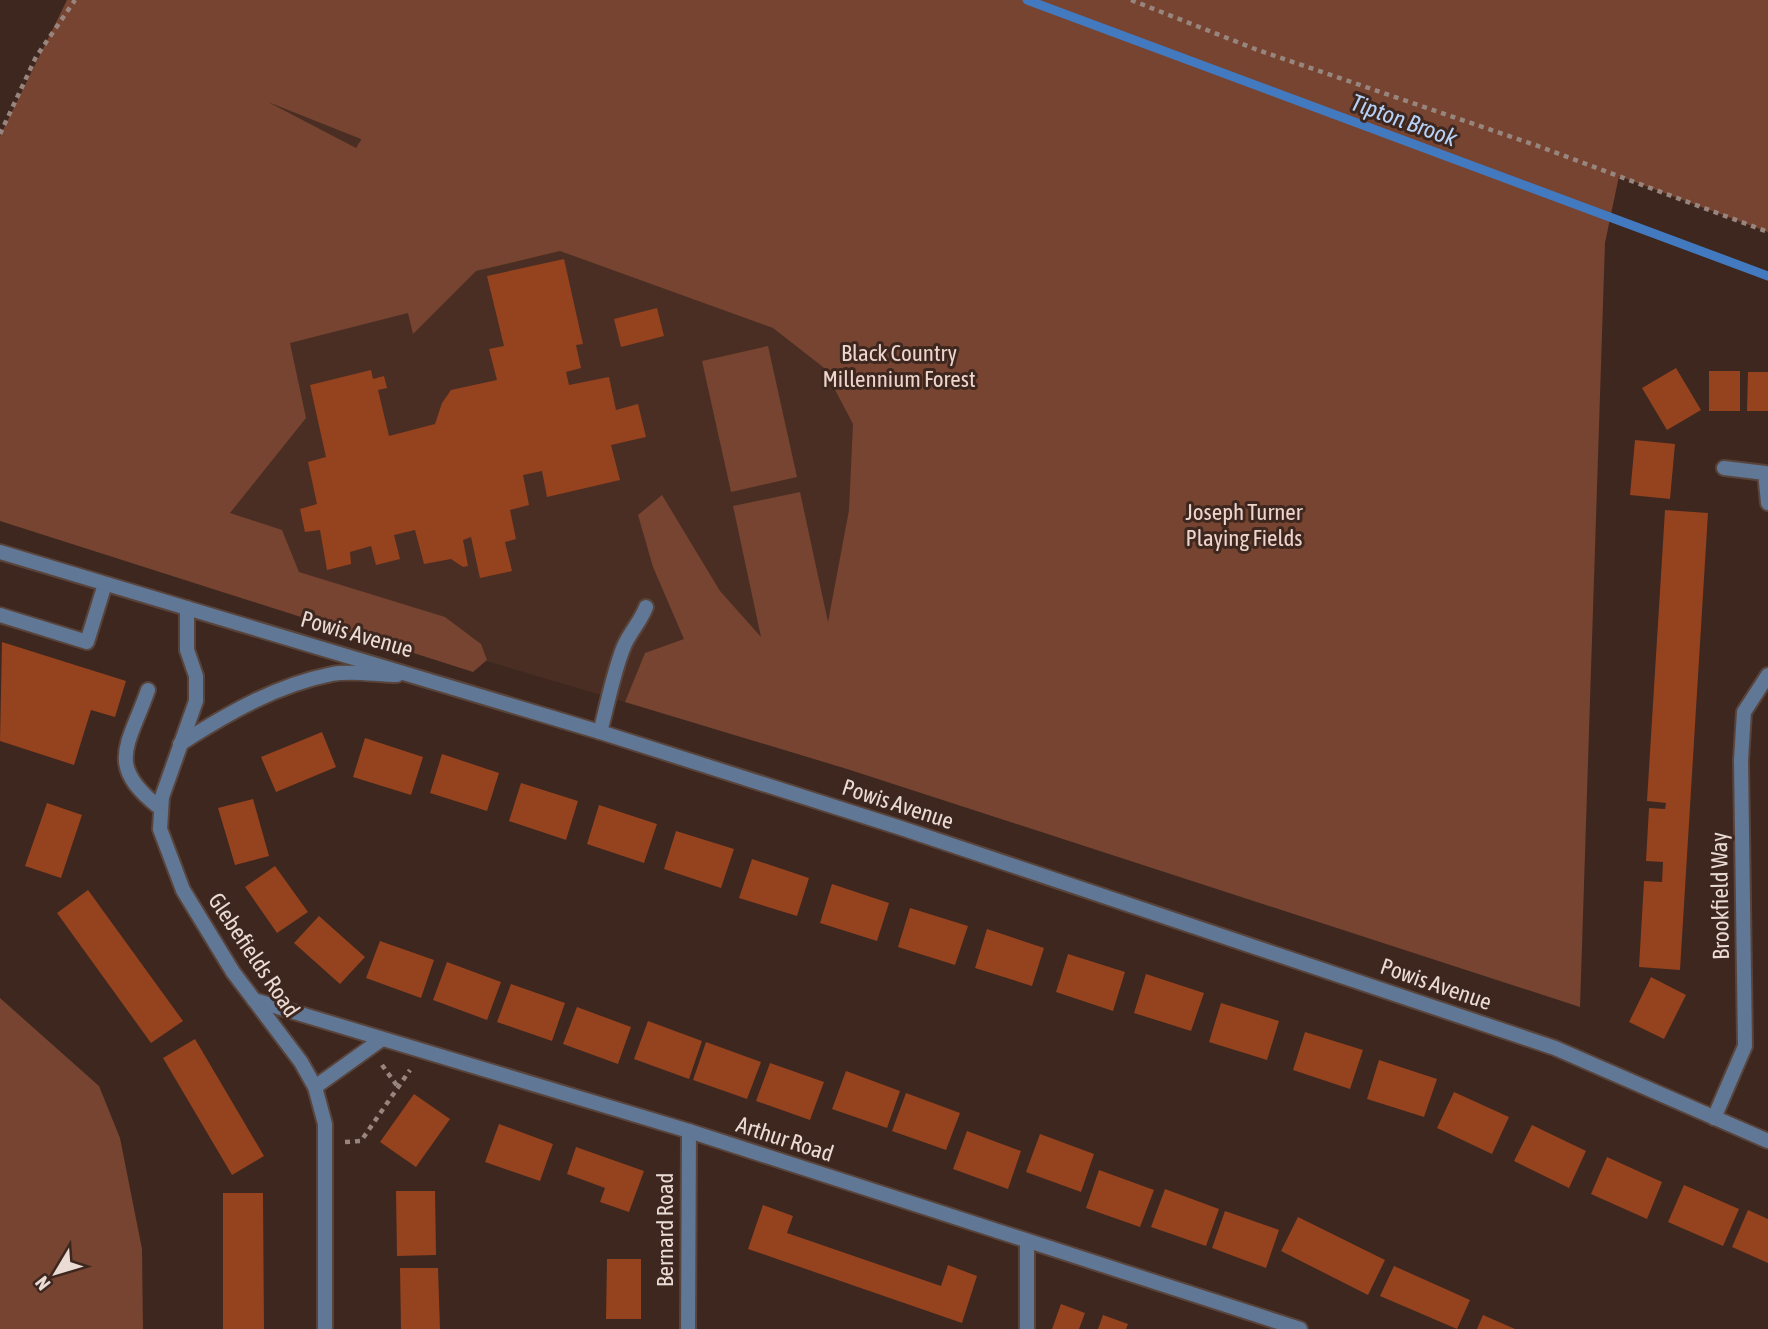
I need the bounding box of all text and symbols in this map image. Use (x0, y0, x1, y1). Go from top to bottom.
water label: Tipton Brook (1347, 88, 1461, 152)
park label: Black Country Millennium Forest (822, 340, 976, 392)
park label: Joseph Turner Playing Fields (1185, 499, 1304, 551)
street label: Powis Avenue (298, 606, 416, 662)
street label: Powis Avenue (839, 774, 957, 834)
street label: Brookfield Way (1706, 832, 1734, 960)
street label: Glebefields Road (203, 888, 305, 1022)
street label: Powis Avenue (1377, 953, 1495, 1015)
street label: Arthur Road (733, 1111, 837, 1167)
street label: Bernard Road (652, 1173, 678, 1287)
north arrow (21, 1238, 91, 1308)
text: N (30, 1272, 55, 1295)

